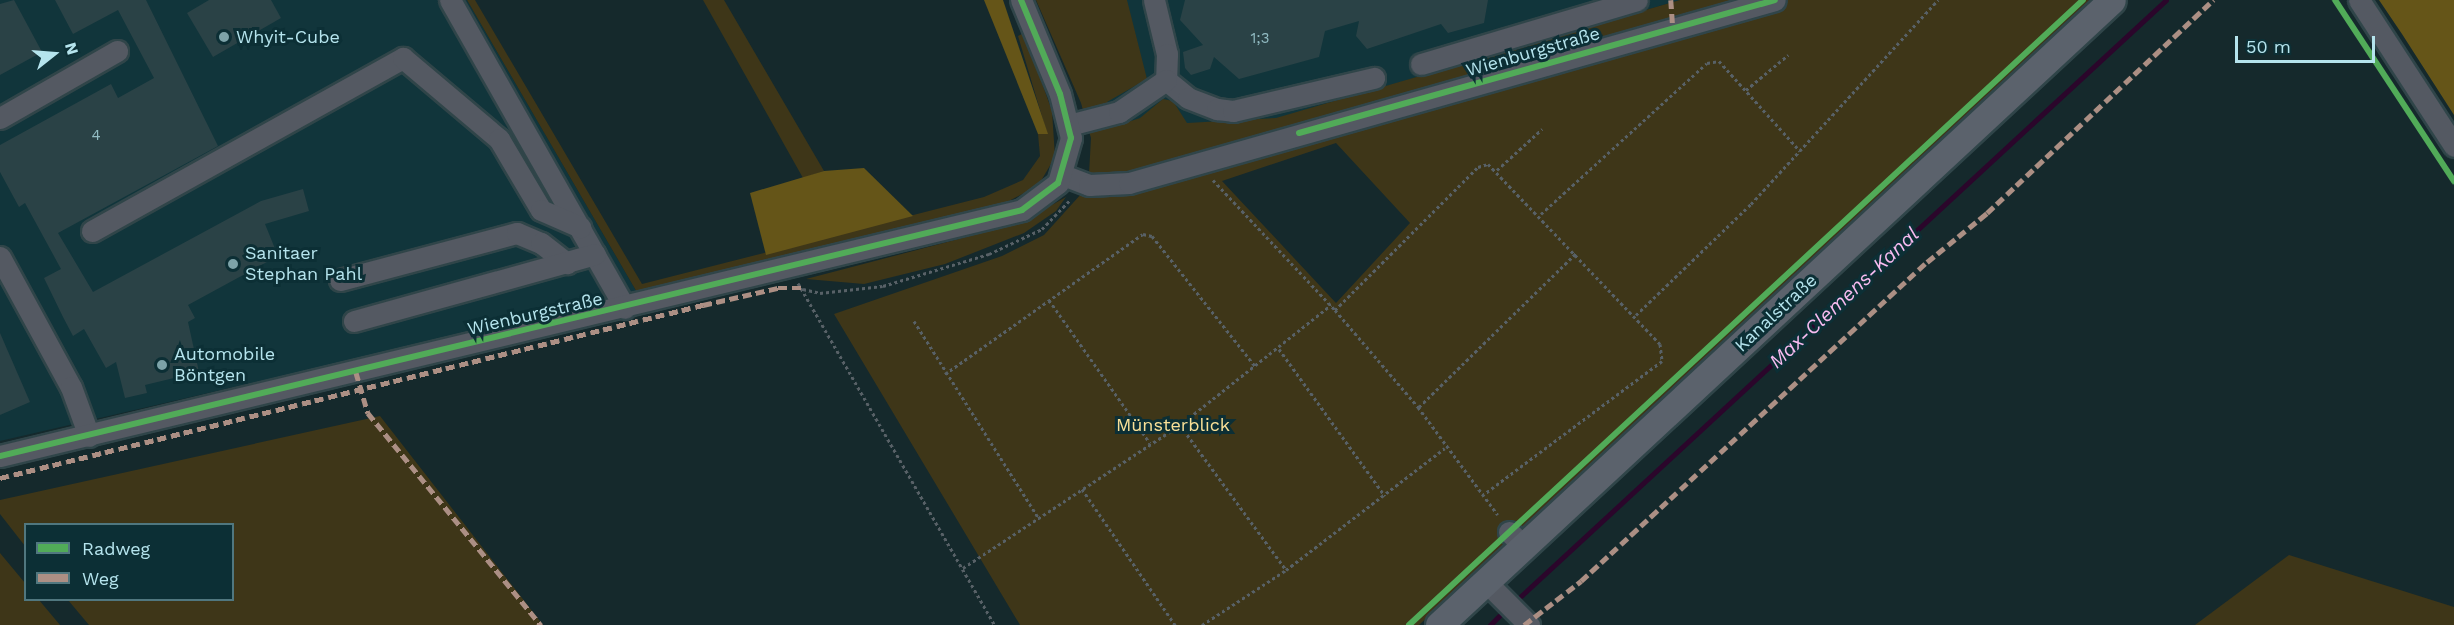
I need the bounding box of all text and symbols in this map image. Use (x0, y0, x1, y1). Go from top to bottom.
street label: Wienburgstraße (1464, 23, 1602, 81)
north arrow (24, 24, 84, 84)
scale bar (2238, 24, 2378, 62)
place label: Whyit-Cube (236, 26, 340, 48)
marker: Whyit-Cube (217, 30, 231, 44)
house number: 1;3 (1250, 30, 1270, 48)
text: 50 m (2246, 36, 2291, 57)
text: N (61, 40, 83, 57)
house number: 4 (91, 127, 101, 145)
water label: Max-Clemens-Kanal (1764, 222, 1924, 374)
place label: Sanitaer Stephan Pahl (245, 243, 362, 286)
marker: Sanitaer Stephan Pahl (226, 257, 240, 271)
street label: Kanalstraße (1730, 270, 1822, 356)
street label: Wienburgstraße (465, 288, 605, 340)
place label: Automobile Böntgen (174, 344, 275, 386)
marker: Automobile Böntgen (155, 358, 169, 372)
park label: Münsterblick (1116, 414, 1230, 436)
legend (24, 523, 234, 601)
text: Radweg (82, 538, 150, 559)
text: Weg (82, 568, 119, 589)

